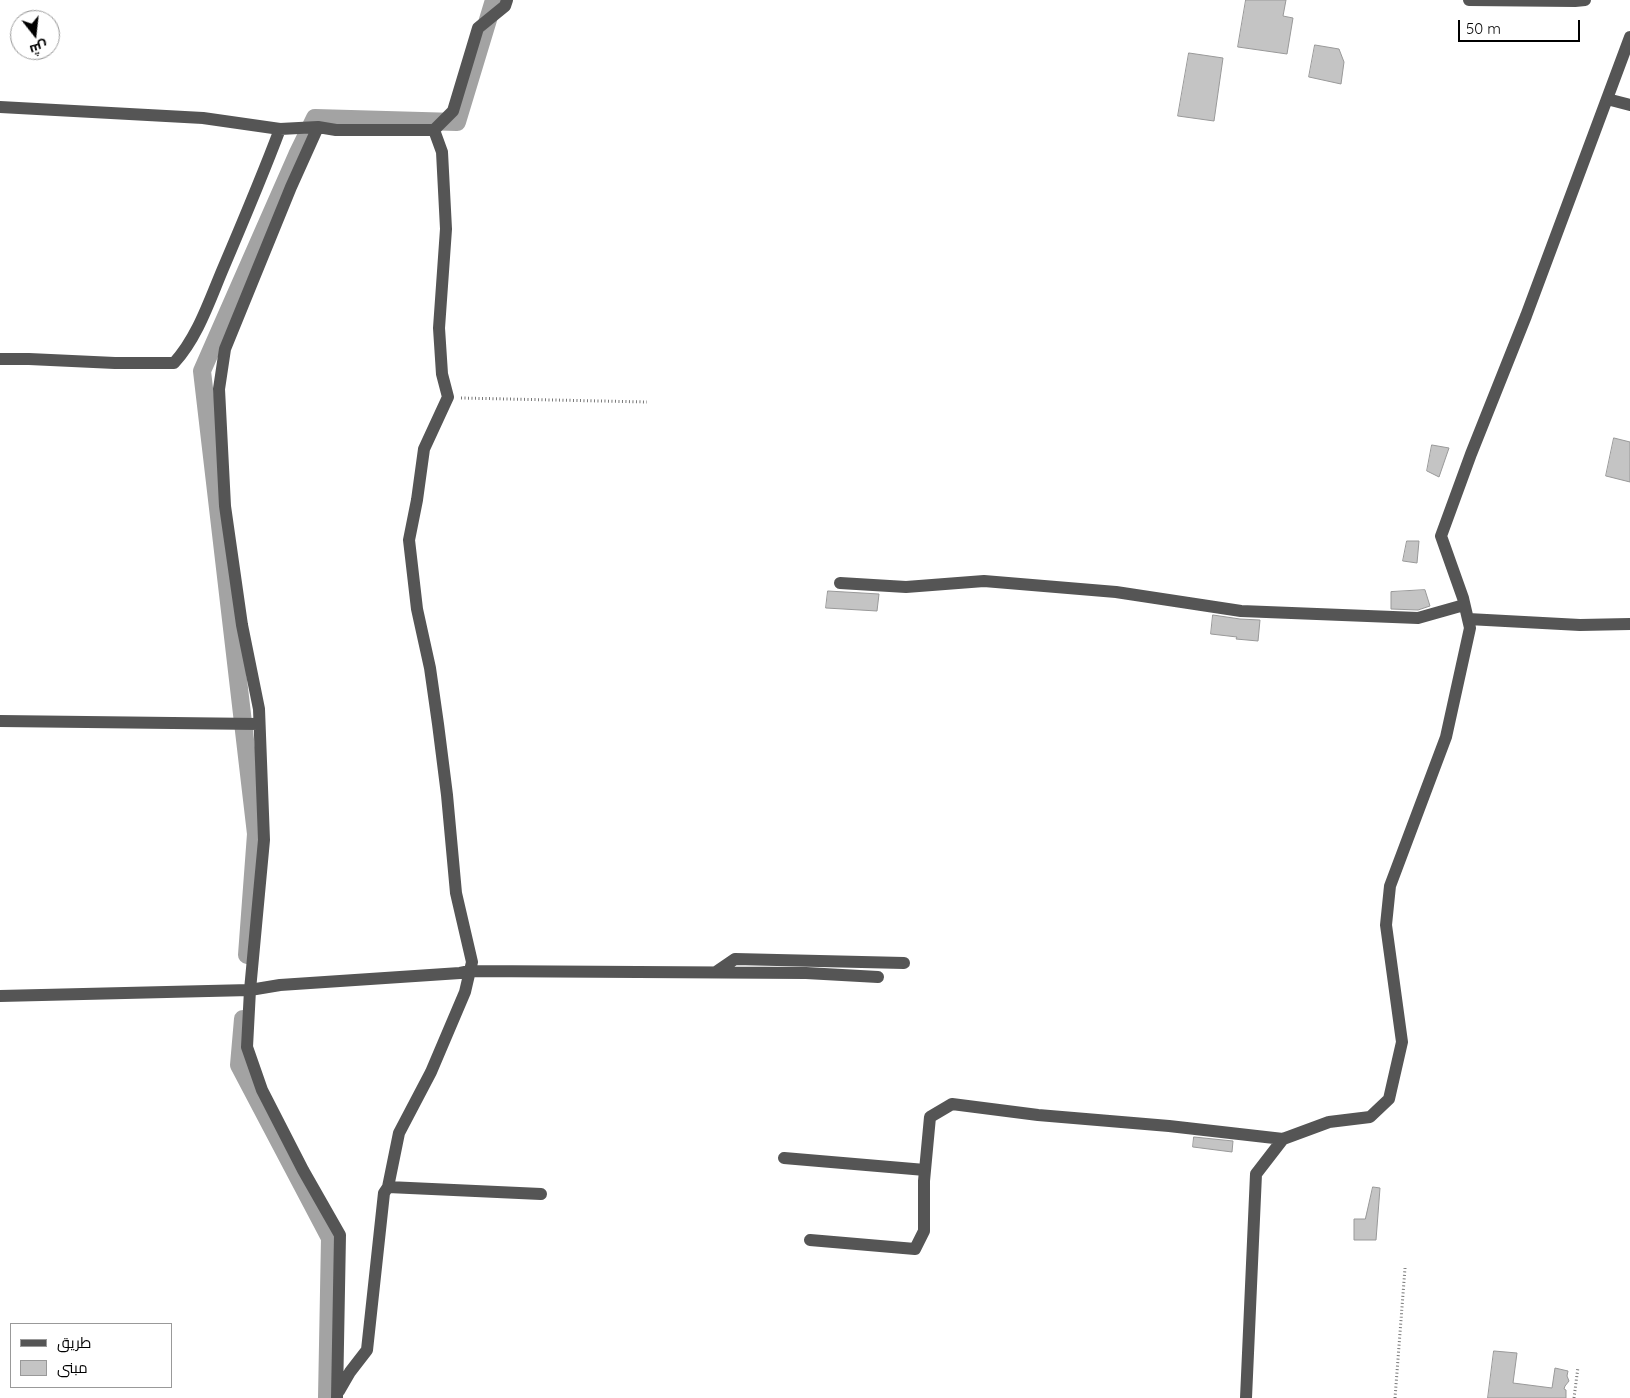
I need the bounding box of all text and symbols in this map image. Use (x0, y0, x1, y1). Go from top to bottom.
north arrow (10, 10, 60, 60)
scale bar (1460, 10, 1582, 42)
text: 50 m (1466, 19, 1501, 38)
text: ش (28, 37, 50, 60)
legend (10, 1323, 172, 1388)
text: طريق (57, 1333, 91, 1352)
text: مبنى (57, 1358, 88, 1377)

